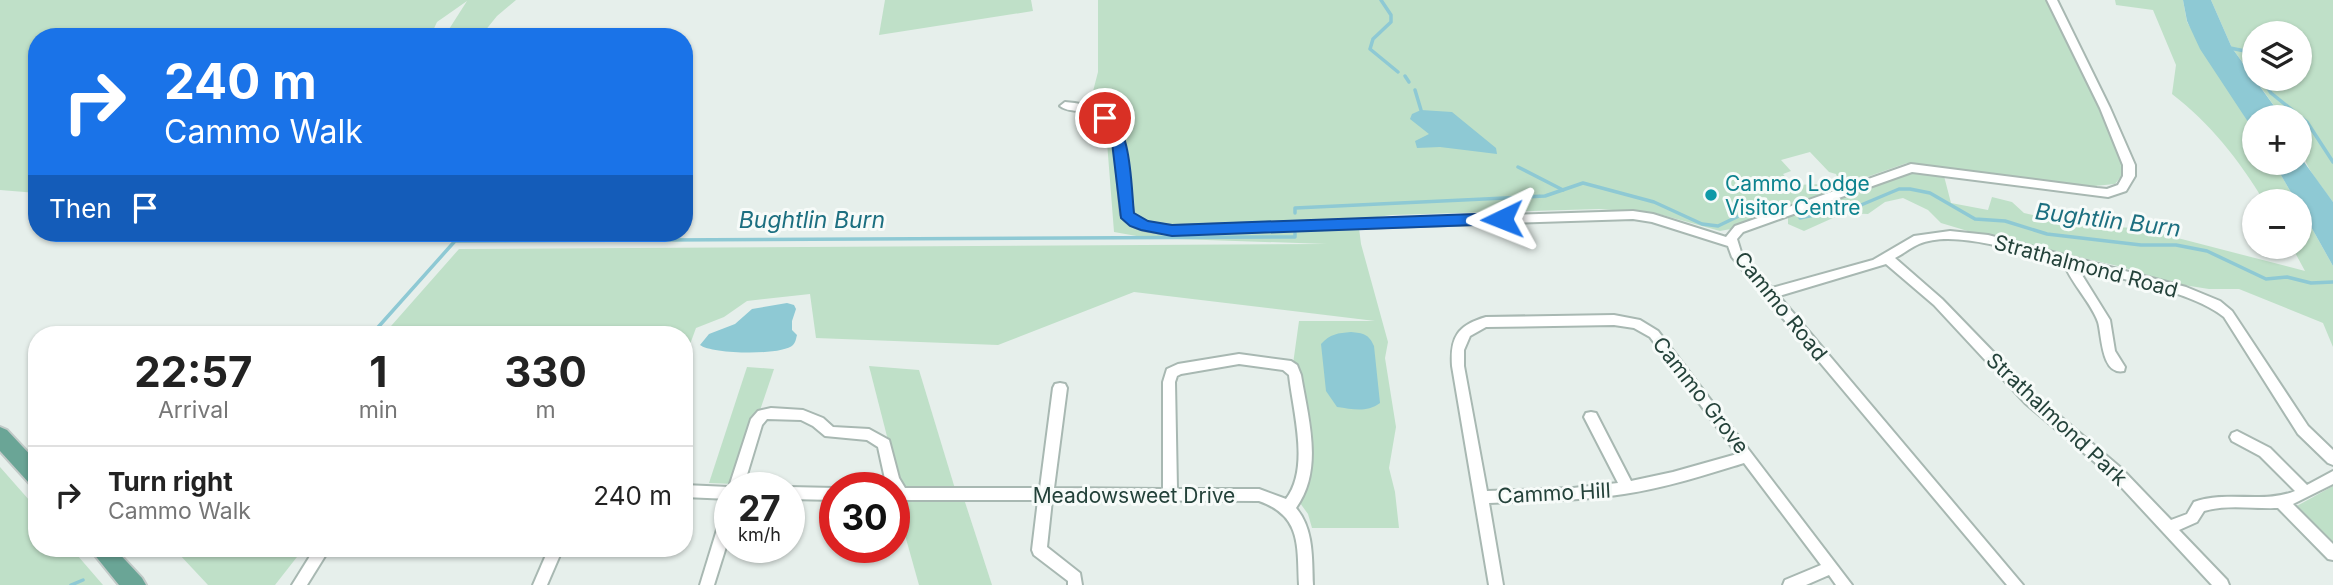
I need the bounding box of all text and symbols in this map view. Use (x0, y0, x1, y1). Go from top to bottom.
map controls (2242, 21, 2312, 259)
button: layers (2242, 21, 2312, 91)
text: 240 m (164, 52, 317, 111)
icon: right (49, 56, 140, 147)
pin (1075, 88, 1135, 148)
icon: arrive (1086, 99, 1124, 137)
button: + (2242, 105, 2312, 175)
text: Cammo Walk (164, 112, 363, 151)
place label: Cammo Lodge Visitor Centre (1725, 171, 1870, 220)
position arrow (1465, 182, 1539, 256)
marker: Cammo Lodge Visitor Centre (1703, 187, 1719, 203)
icon: arrive (126, 189, 164, 227)
button: − (2242, 189, 2312, 259)
text: Then (49, 193, 112, 224)
water label: Bughtlin Burn (2034, 197, 2182, 243)
water label: Bughtlin Burn (739, 206, 885, 234)
street label: Strathalmond Road (1991, 229, 2181, 303)
street label: Cammo Road (1729, 246, 1833, 366)
street label: Cammo Grove (1648, 332, 1754, 458)
text: 22:57 (134, 346, 252, 397)
text: 1 (369, 346, 387, 397)
text: 330 (504, 346, 587, 397)
street label: Strathalmond Park (1981, 347, 2133, 491)
text: Arrival (158, 396, 229, 424)
text: min (359, 396, 398, 424)
text: m (535, 396, 556, 424)
text: Turn right (108, 466, 233, 497)
speed limit sign: 30 (819, 472, 910, 563)
icon: right (49, 476, 87, 514)
street label: Cammo Hill (1497, 478, 1611, 508)
text: 240 m (593, 480, 672, 511)
street label: Meadowsweet Drive (1033, 483, 1235, 508)
text: 27 (738, 487, 781, 529)
text: Cammo Walk (108, 497, 251, 525)
text: km/h (738, 524, 781, 545)

